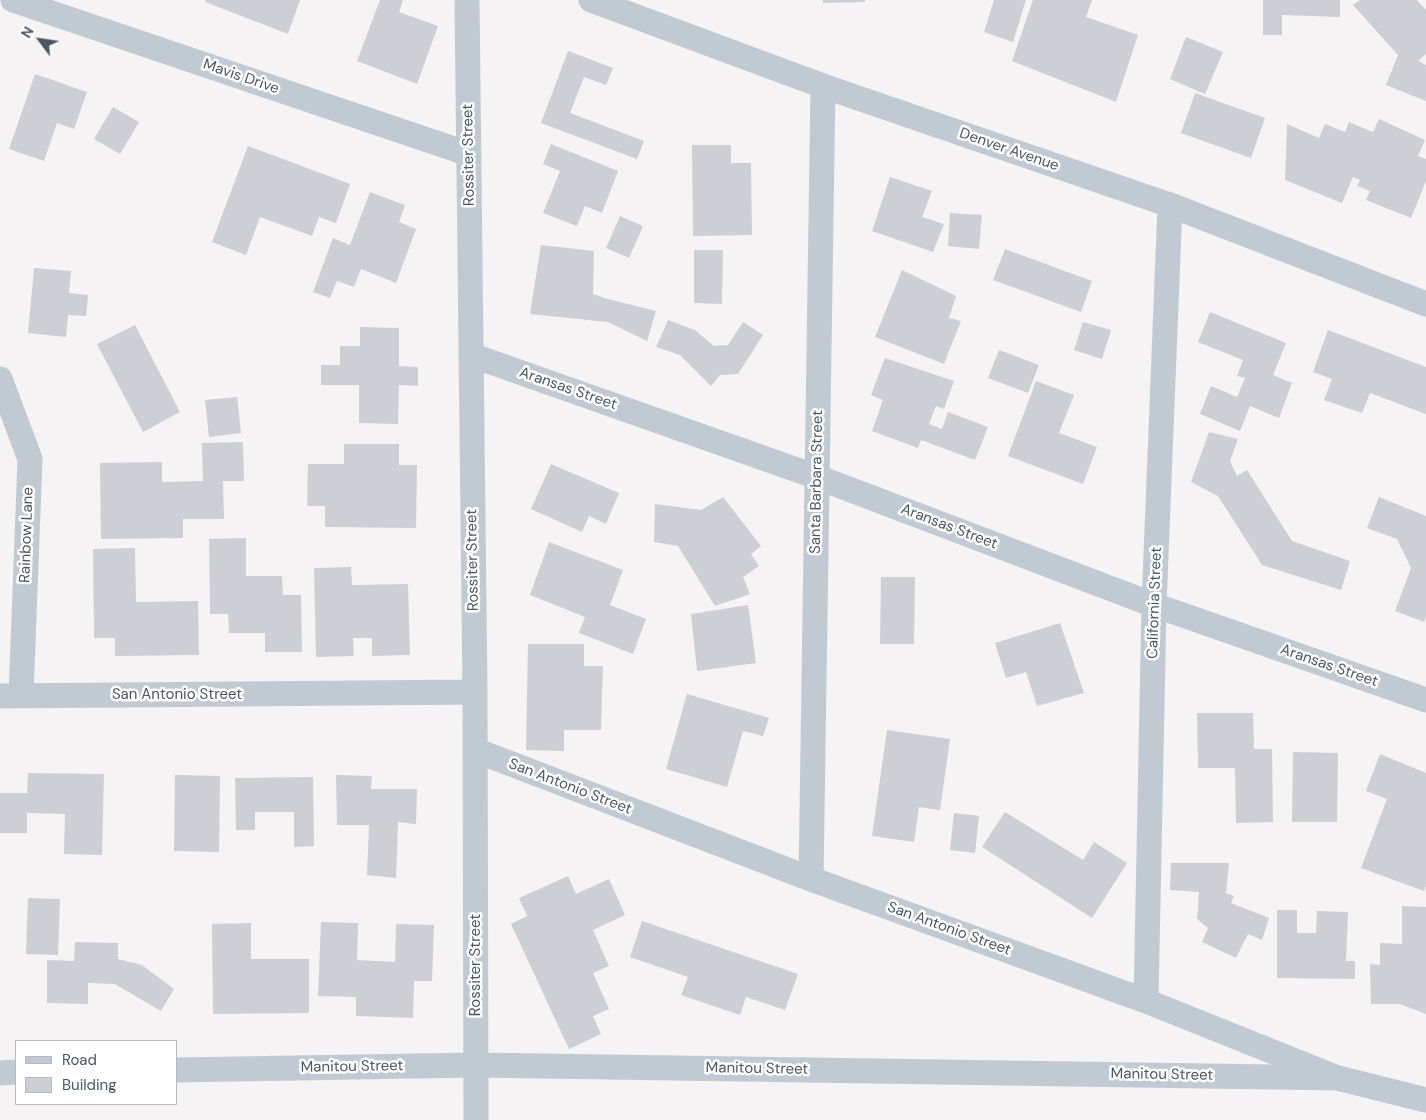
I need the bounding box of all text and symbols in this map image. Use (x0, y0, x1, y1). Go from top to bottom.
north arrow (15, 15, 65, 65)
text: N (17, 23, 37, 41)
street label: Mavis Drive (201, 56, 281, 98)
street label: Rossiter Street (459, 104, 479, 206)
street label: Denver Avenue (957, 125, 1061, 175)
street label: Aransas Street (517, 364, 619, 414)
street label: Santa Barbara Street (807, 410, 827, 554)
street label: Rainbow Lane (16, 487, 38, 583)
street label: Aransas Street (898, 500, 1000, 554)
street label: Rossiter Street (463, 509, 483, 611)
street label: California Street (1144, 547, 1166, 659)
street label: Aransas Street (1278, 641, 1380, 691)
street label: San Antonio Street (112, 686, 242, 704)
street label: San Antonio Street (506, 755, 634, 819)
street label: San Antonio Street (885, 898, 1013, 960)
street label: Rossiter Street (467, 914, 485, 1016)
legend (15, 1040, 178, 1105)
text: Road (62, 1050, 97, 1070)
street label: Manitou Street (301, 1057, 403, 1077)
street label: Manitou Street (706, 1059, 808, 1079)
street label: Manitou Street (1111, 1065, 1213, 1085)
text: Building (62, 1075, 117, 1095)

